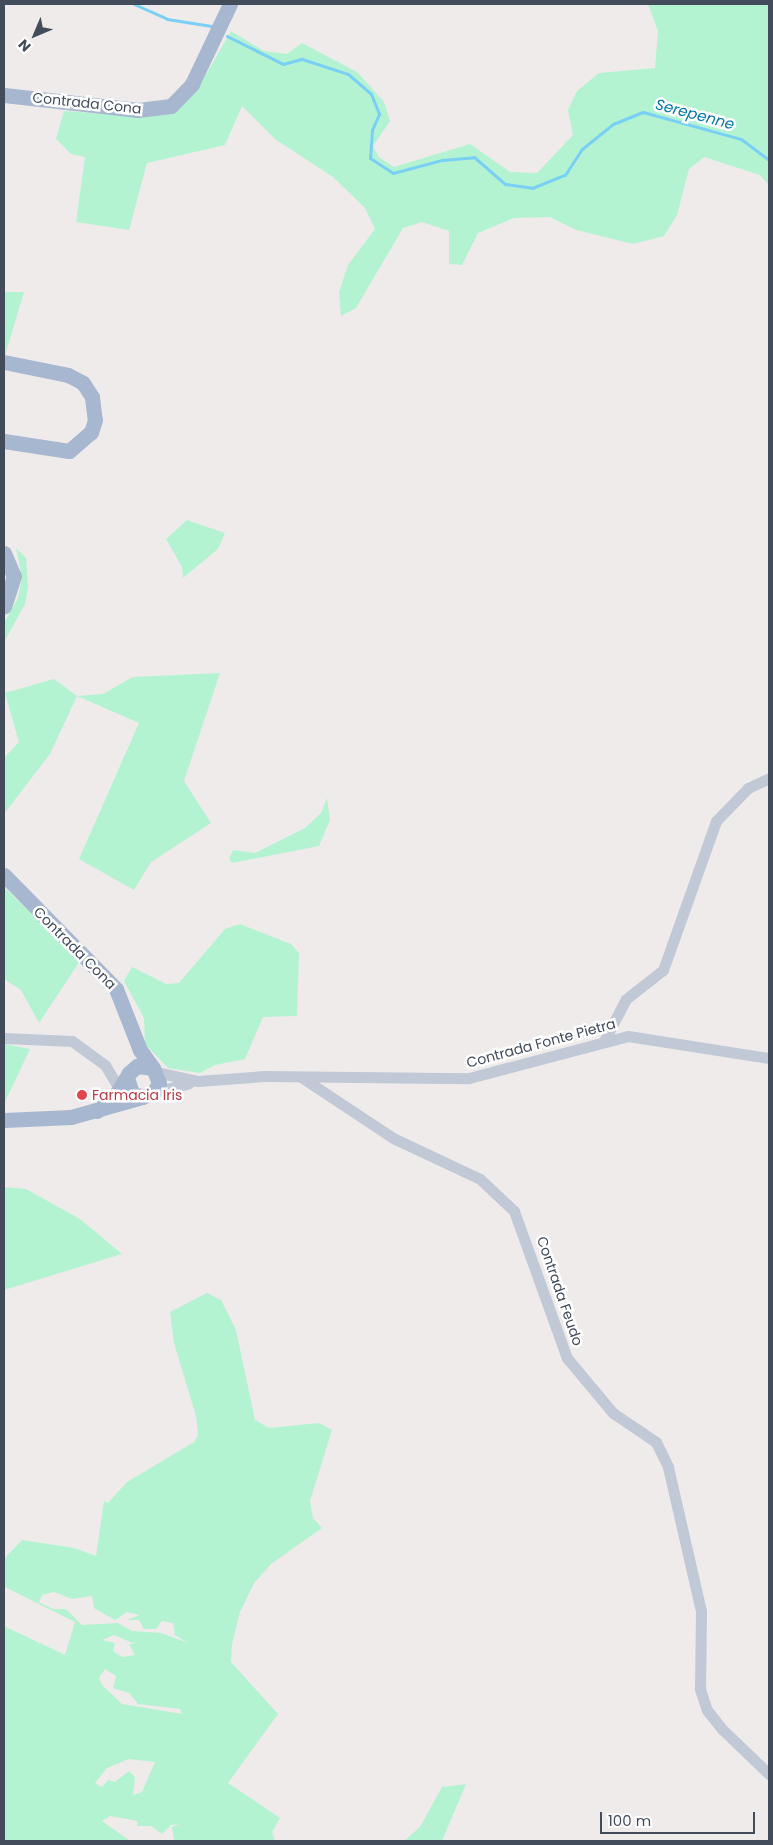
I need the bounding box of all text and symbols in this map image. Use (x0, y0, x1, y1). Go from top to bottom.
north arrow (10, 10, 60, 60)
text: N (14, 35, 35, 56)
street label: Contrada Cona (32, 89, 142, 117)
water label: Serepenne (654, 95, 736, 133)
street label: Contrada Cona (30, 903, 120, 993)
street label: Contrada Fonte Pietra (465, 1015, 617, 1071)
place label: Farmacia Iris (92, 1087, 182, 1103)
marker: Farmacia Iris (76, 1089, 88, 1101)
street label: Contrada Feudo (533, 1234, 587, 1348)
scale bar (603, 1802, 758, 1834)
text: 100 m (608, 1810, 651, 1831)

